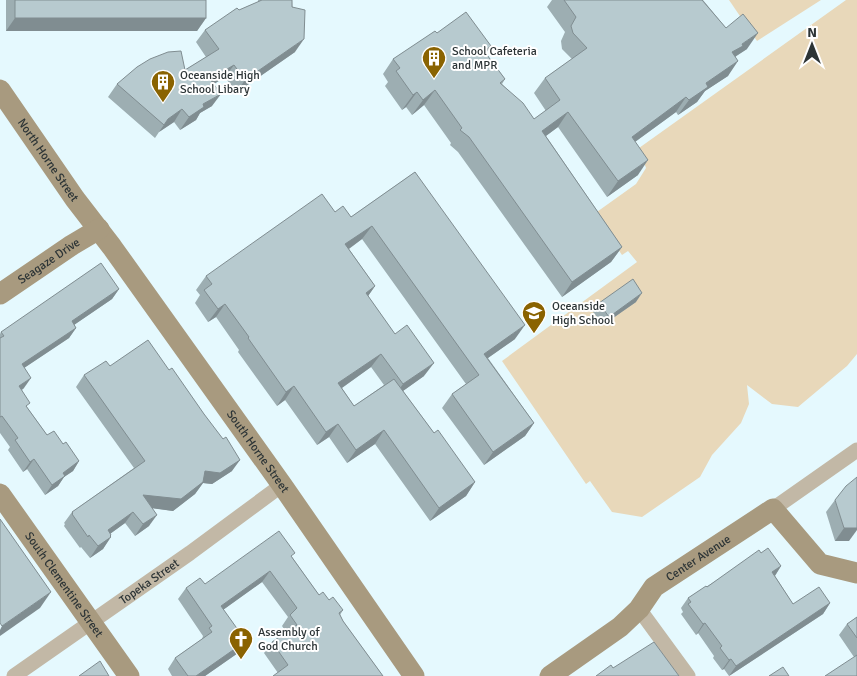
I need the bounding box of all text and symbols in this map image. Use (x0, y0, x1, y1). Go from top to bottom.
north arrow (787, 20, 837, 70)
text: N (807, 24, 817, 41)
place label: School Cafeteria and MPR (452, 44, 537, 73)
building icon: School Cafeteria and MPR (421, 45, 447, 79)
place label: Oceanside High School Libary (180, 68, 260, 97)
building icon: Oceanside High School Libary (150, 69, 176, 103)
street label: North Horne Street (14, 116, 82, 205)
street label: Seagaze Drive (15, 235, 83, 287)
place label: Oceanside High School (552, 299, 614, 328)
school or university icon: Oceanside High School (521, 300, 547, 334)
street label: South Horne Street (223, 407, 293, 496)
street label: South Clementine Street (22, 529, 107, 640)
street label: Center Avenue (663, 531, 733, 585)
street label: Topeka Street (116, 555, 182, 608)
place label: Assembly of God Church (258, 625, 321, 654)
church icon: Assembly of God Church (228, 626, 254, 660)

